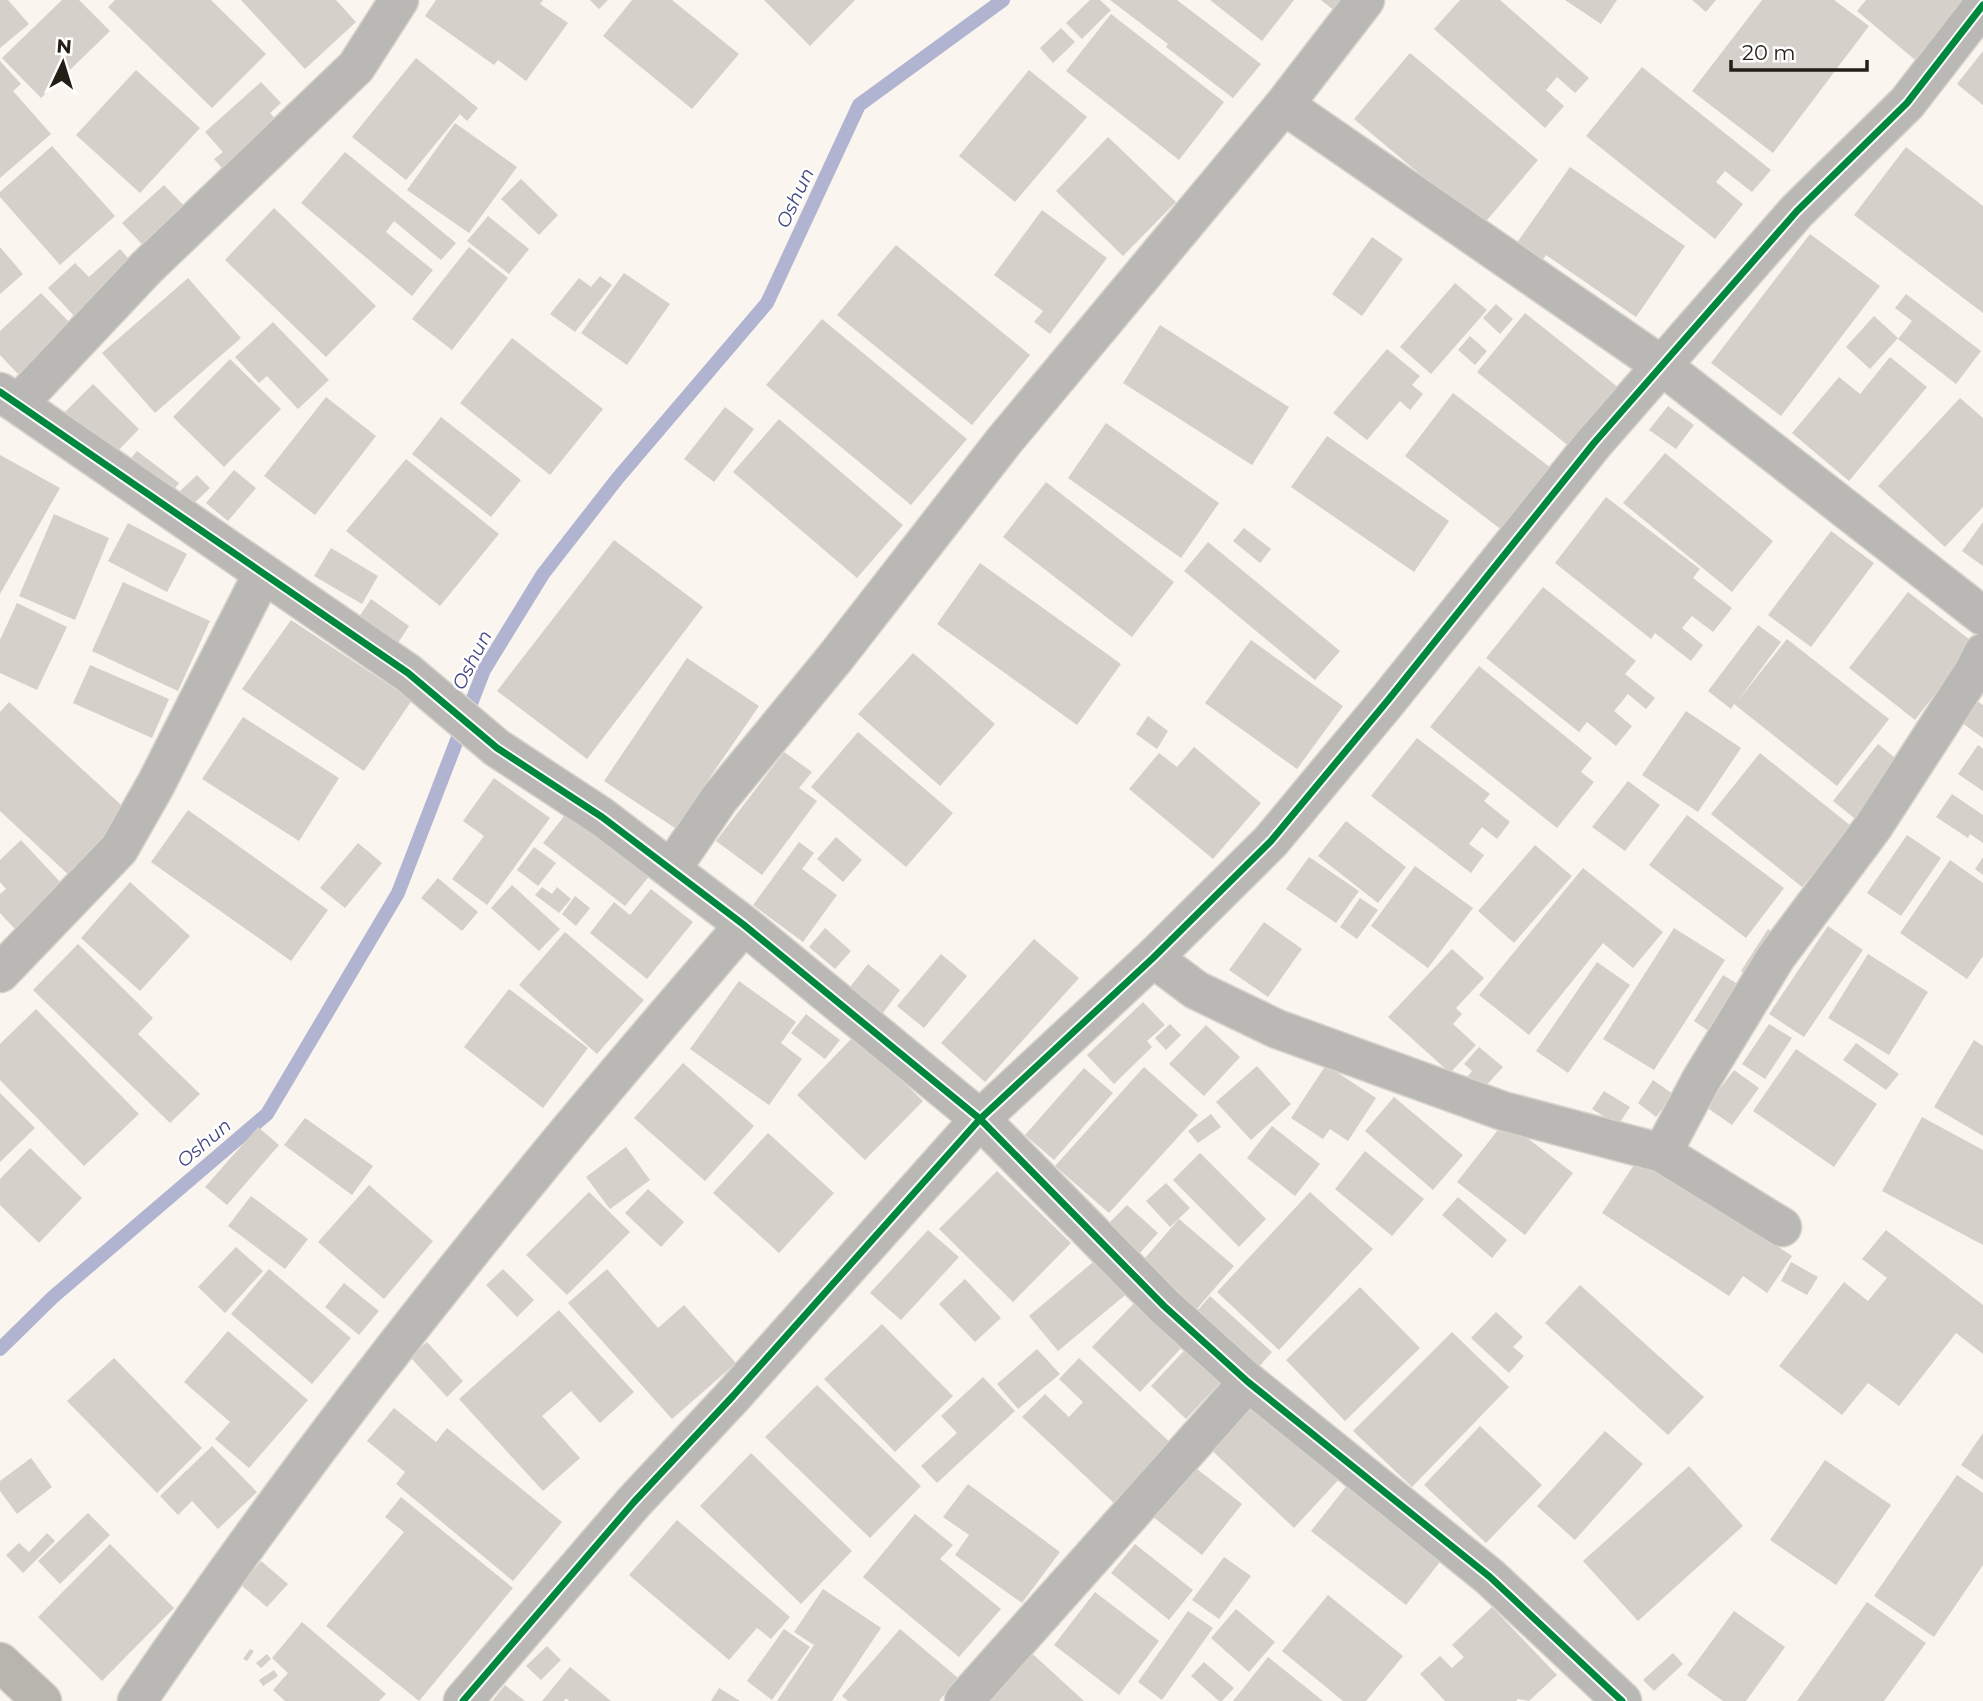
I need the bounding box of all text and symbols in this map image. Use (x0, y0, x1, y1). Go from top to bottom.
north arrow (28, 28, 98, 98)
scale bar (1731, 28, 1868, 72)
text: N (56, 35, 73, 59)
text: 20 m (1742, 40, 1796, 65)
water label: Oshun (771, 164, 819, 232)
water label: Oshun (447, 626, 497, 694)
water label: Oshun (172, 1114, 236, 1172)

